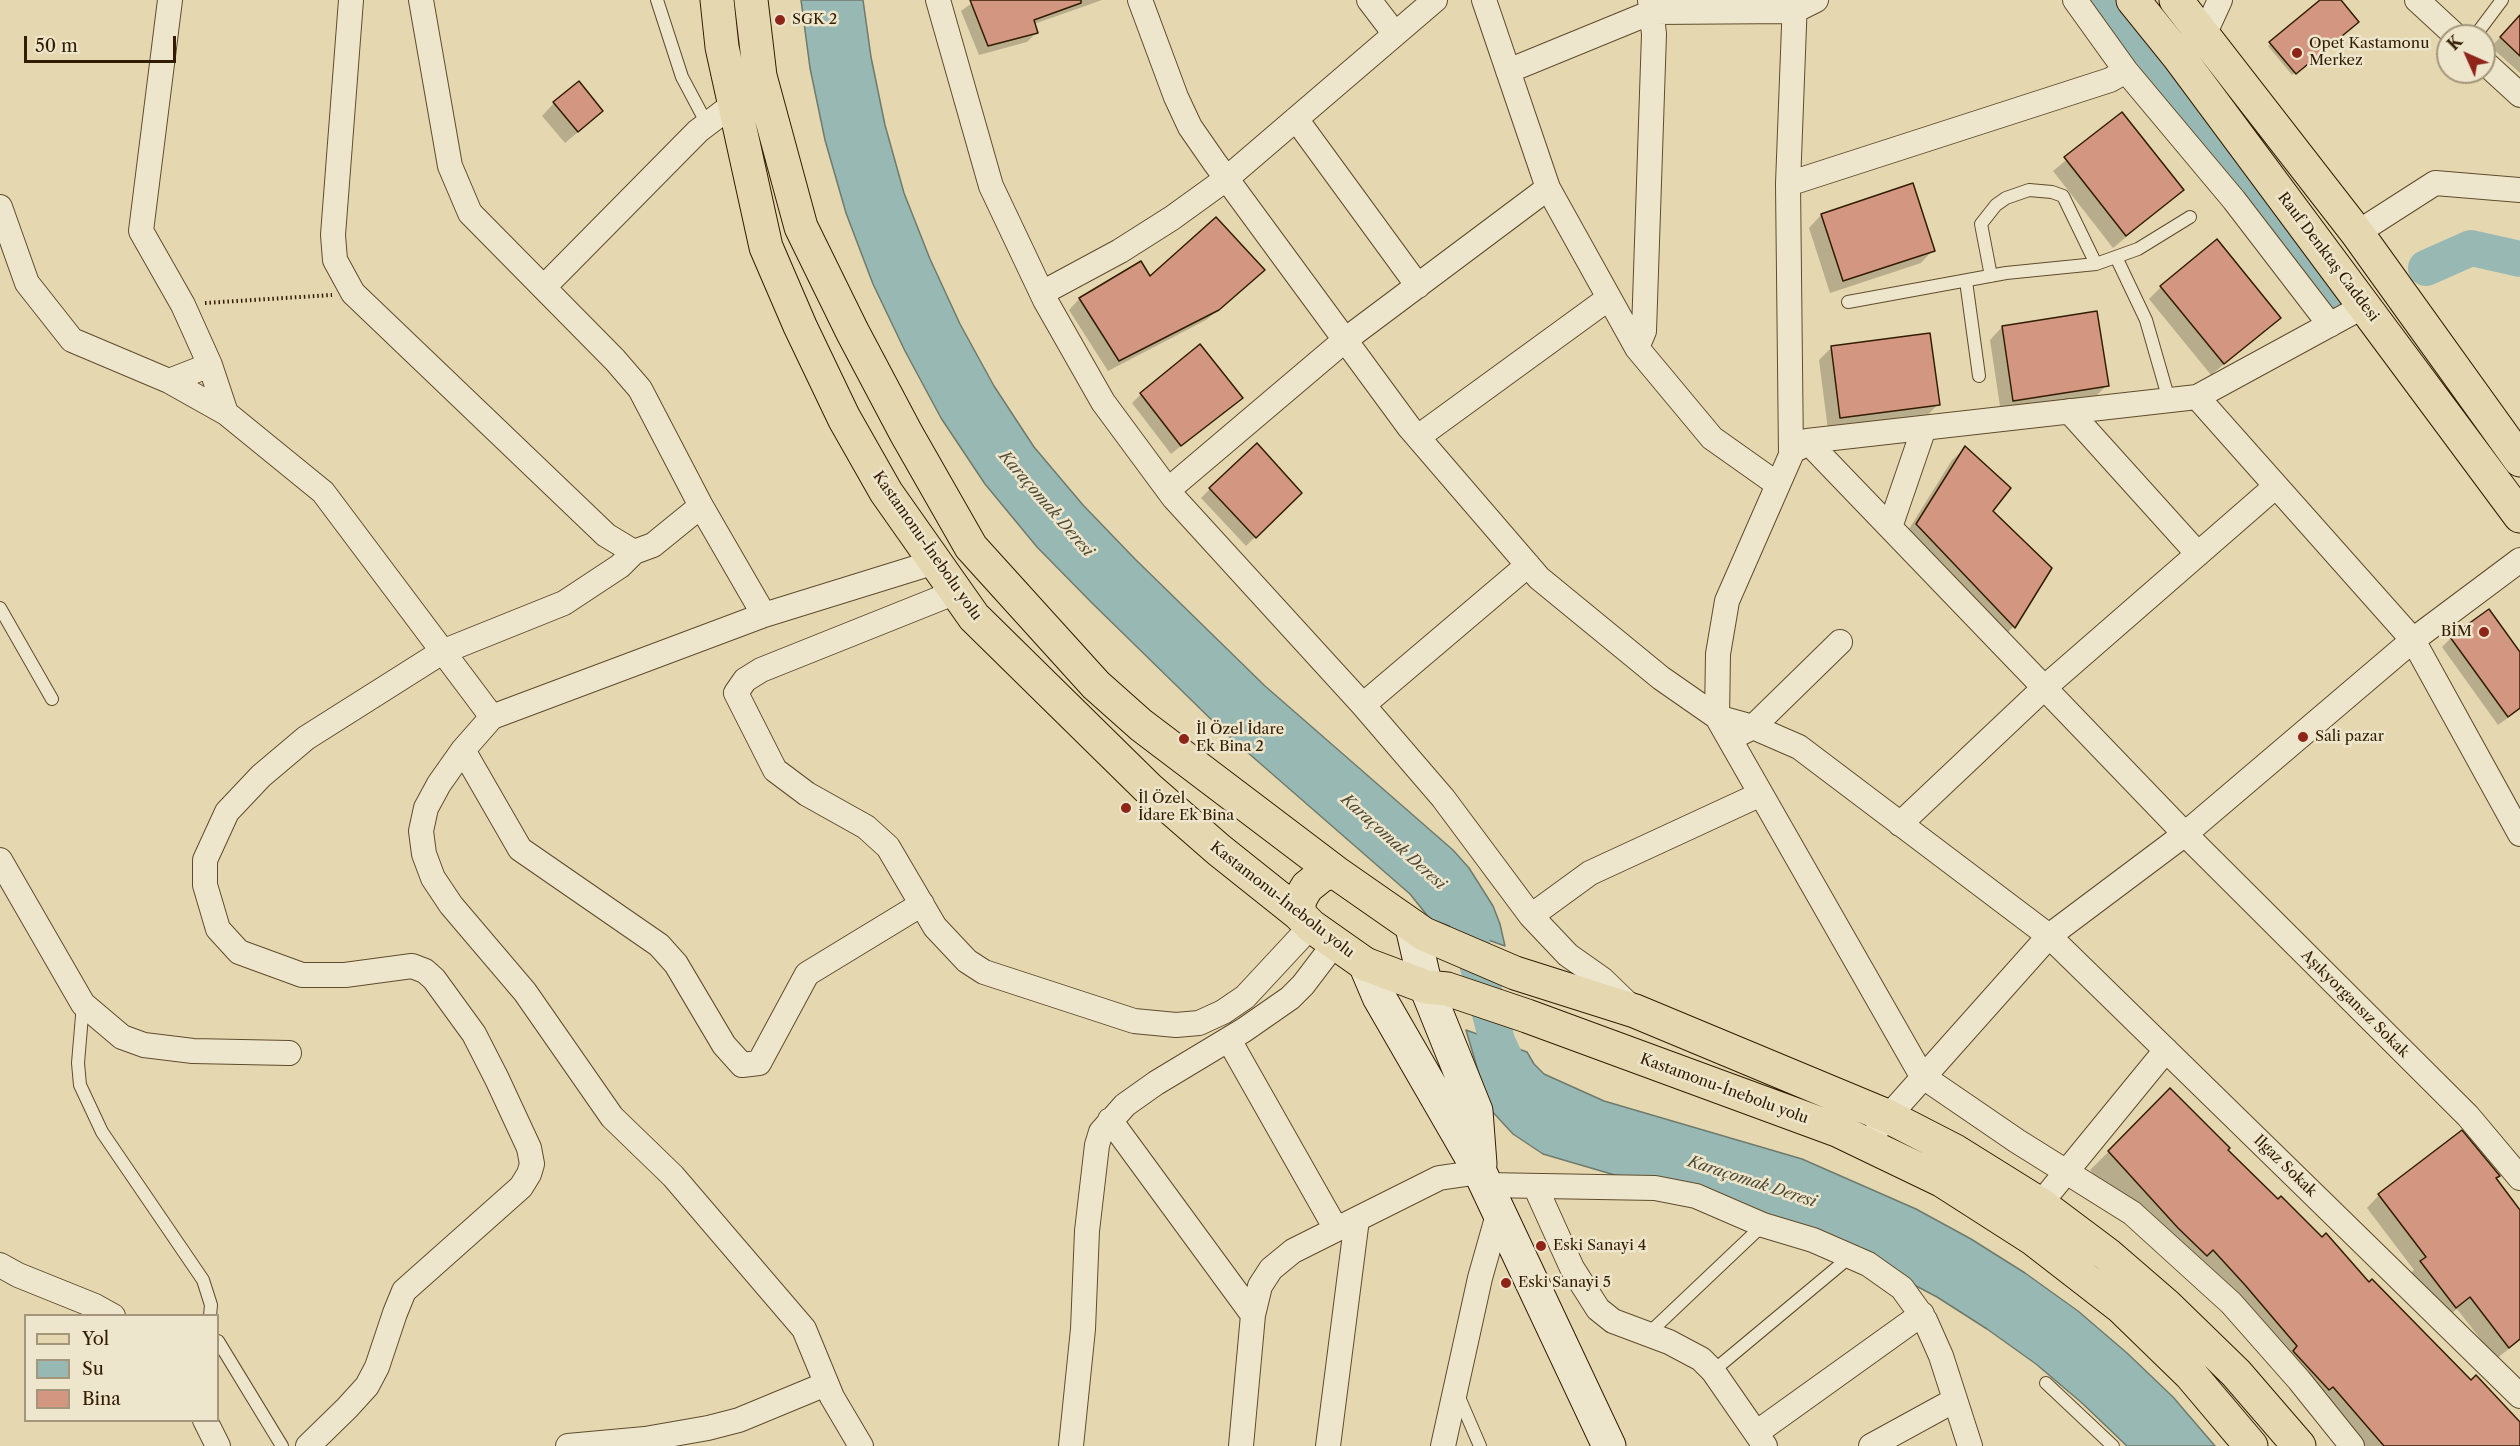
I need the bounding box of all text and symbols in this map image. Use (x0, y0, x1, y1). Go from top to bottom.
place label: SGK 2 (792, 11, 837, 29)
marker: SGK 2 (773, 13, 787, 27)
scale bar (27, 24, 178, 62)
north arrow (2436, 24, 2496, 84)
text: K (2443, 31, 2466, 54)
text: 50 m (35, 35, 78, 57)
place label: Opet Kastamonu Merkez (2309, 35, 2429, 70)
marker: Opet Kastamonu Merkez (2290, 46, 2304, 60)
street label: Rauf Denktaş Caddesi (2274, 189, 2382, 325)
water label: Karaçomak Deresi (995, 447, 1097, 561)
street label: Kastamonu-İnebolu yolu (869, 468, 985, 624)
place label: BİM (2441, 623, 2472, 641)
marker: BİM (2477, 625, 2491, 639)
place label: İl Özel İdare Ek Bina 2 (1196, 721, 1284, 756)
place label: Sali pazar (2315, 728, 2384, 746)
marker: Sali pazar (2296, 730, 2310, 744)
marker: İl Özel İdare Ek Bina 2 (1177, 732, 1191, 746)
place label: İl Özel İdare Ek Bina (1138, 790, 1234, 825)
water label: Karaçomak Deresi (1337, 790, 1449, 894)
marker: İl Özel İdare Ek Bina (1119, 801, 1133, 815)
street label: Kastamonu-İnebolu yolu (1206, 838, 1358, 962)
street label: Aşıkyorgansız Sokak (2297, 946, 2413, 1062)
street label: Kastamonu-İnebolu yolu (1637, 1050, 1811, 1128)
street label: Ilgaz Sokak (2250, 1131, 2320, 1201)
water label: Karaçomak Deresi (1685, 1152, 1819, 1212)
place label: Eski Sanayi 4 (1553, 1237, 1646, 1255)
marker: Eski Sanayi 4 (1534, 1239, 1548, 1253)
place label: Eski Sanayi 5 (1518, 1274, 1611, 1292)
marker: Eski Sanayi 5 (1499, 1276, 1513, 1290)
legend (24, 1314, 219, 1422)
text: Yol (82, 1328, 109, 1350)
text: Su (82, 1358, 104, 1380)
text: Bina (82, 1388, 121, 1410)

